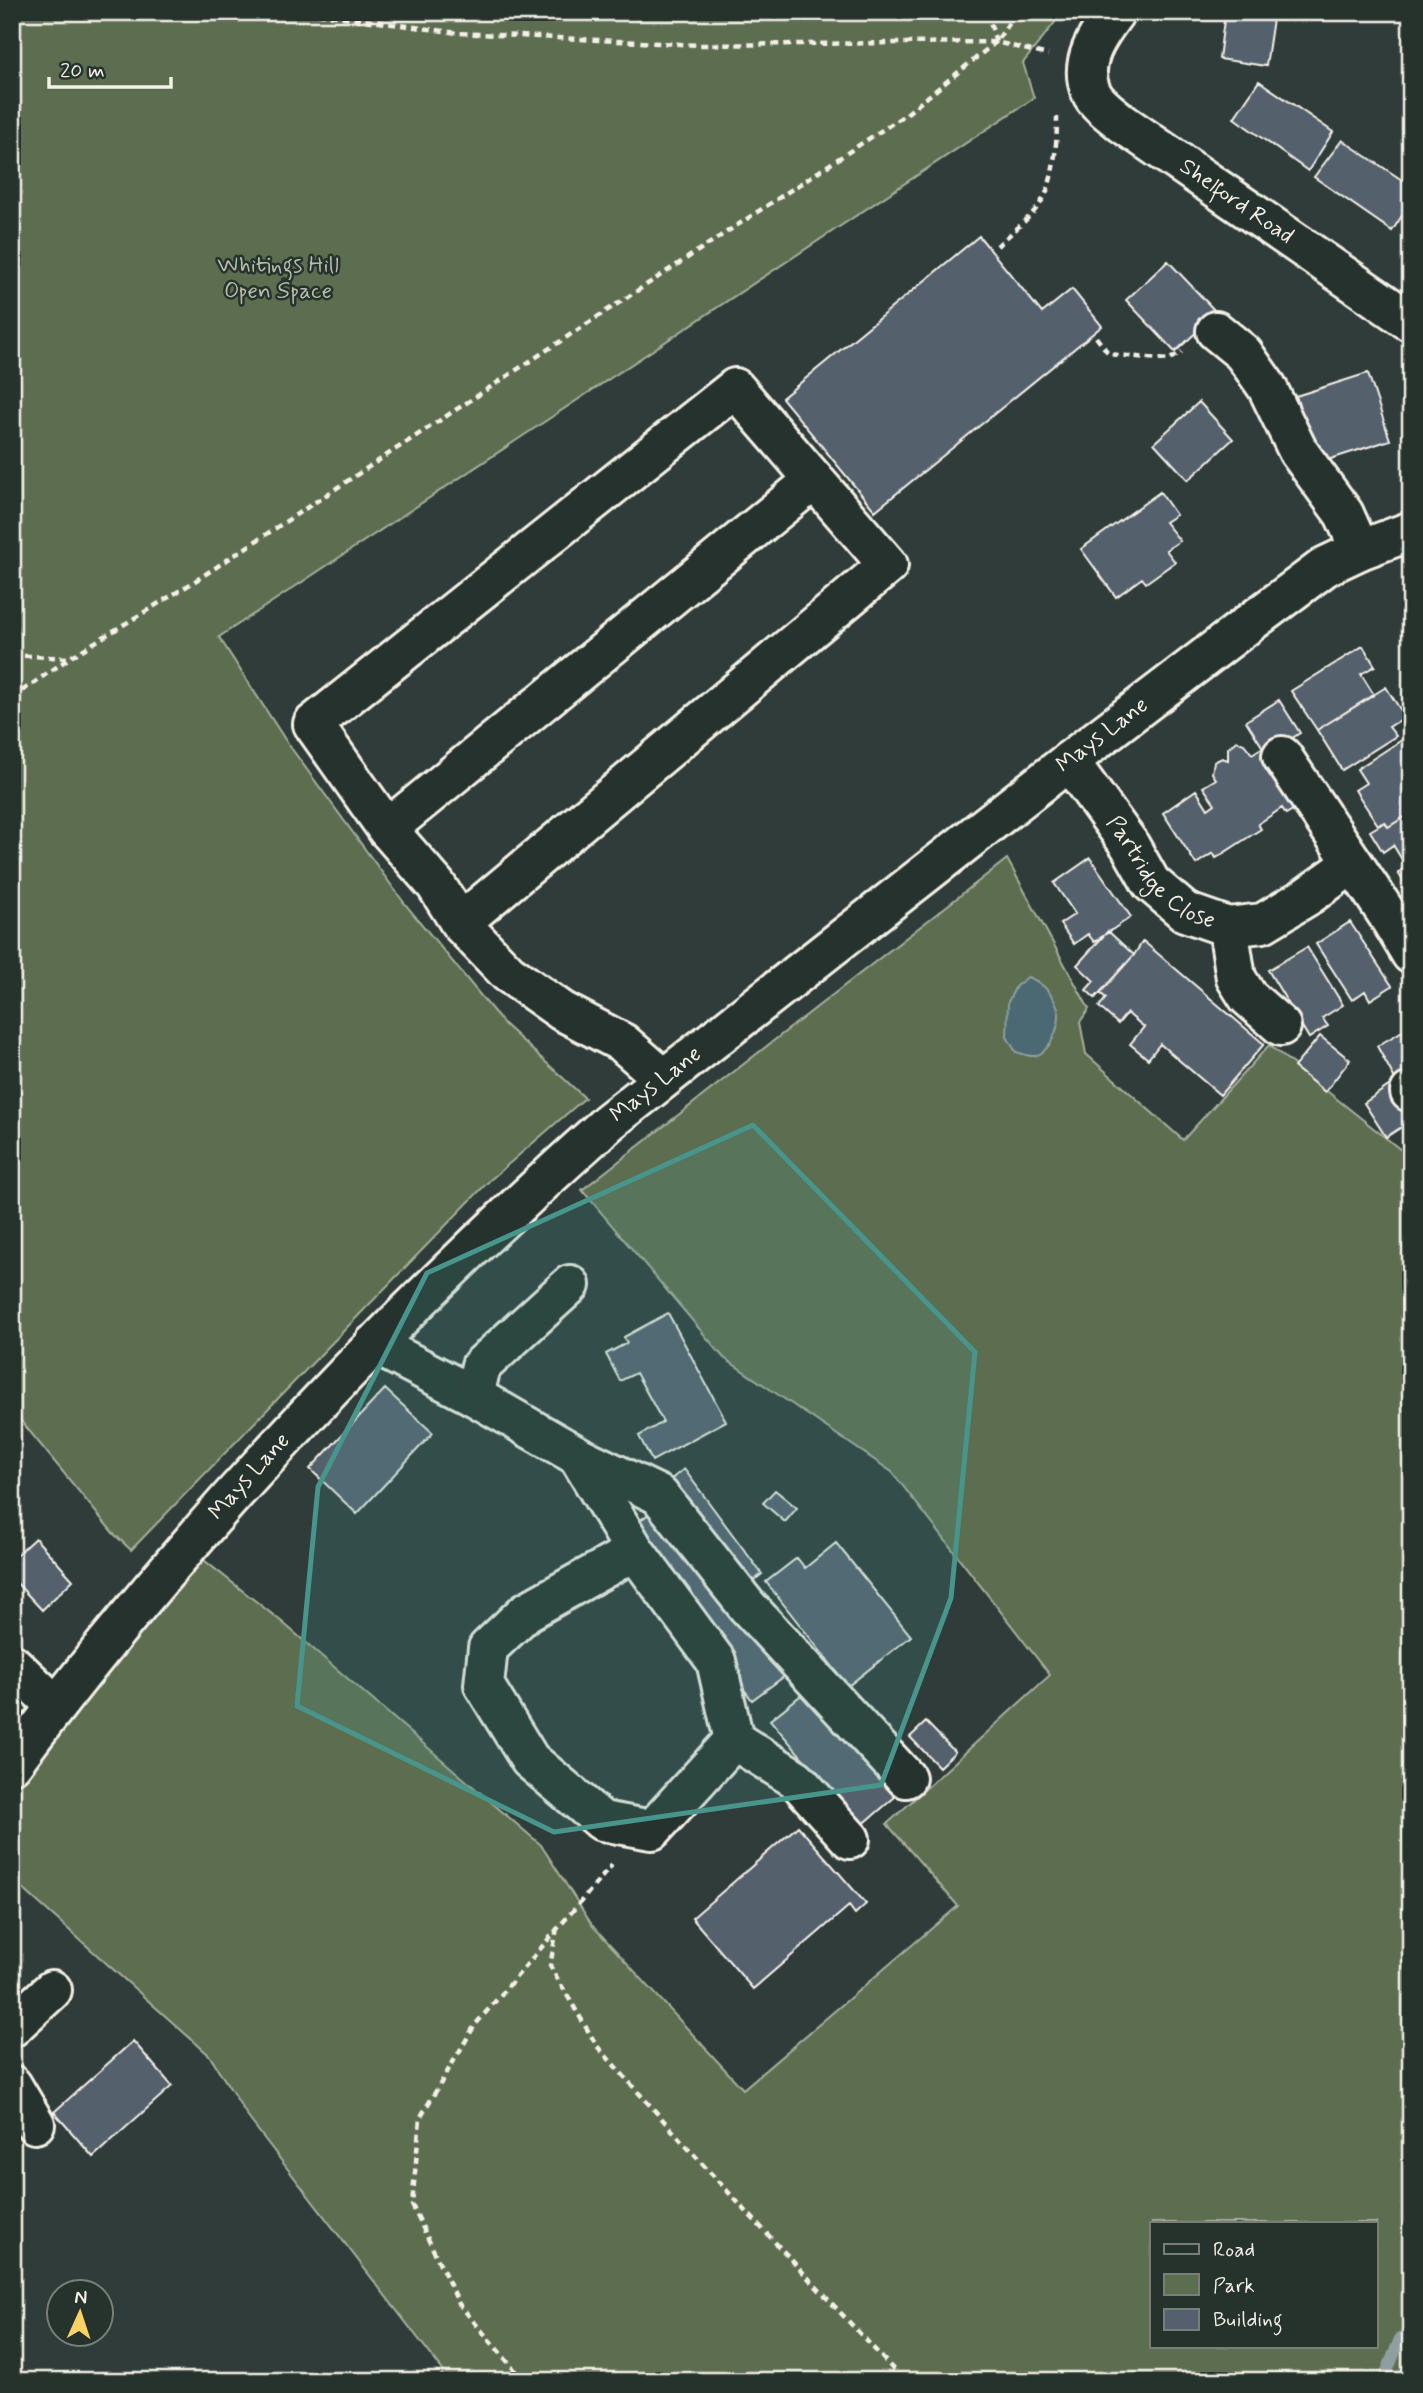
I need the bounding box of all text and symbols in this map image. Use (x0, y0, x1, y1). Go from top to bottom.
scale bar (49, 46, 172, 90)
text: 20 m (60, 57, 105, 85)
street label: Shelford Road (1173, 152, 1299, 252)
park label: Whitings Hill Open Space (217, 251, 339, 307)
street label: Mays Lane (1050, 691, 1155, 780)
street label: Partridge Close (1099, 810, 1219, 936)
street label: Mays Lane (604, 1040, 708, 1130)
street label: Mays Lane (202, 1427, 297, 1527)
legend (1150, 2222, 1378, 2348)
text: Road (1213, 2236, 1255, 2264)
text: Park (1213, 2272, 1255, 2300)
north arrow (46, 2278, 116, 2348)
text: N (74, 2285, 88, 2310)
text: Building (1213, 2306, 1283, 2336)

